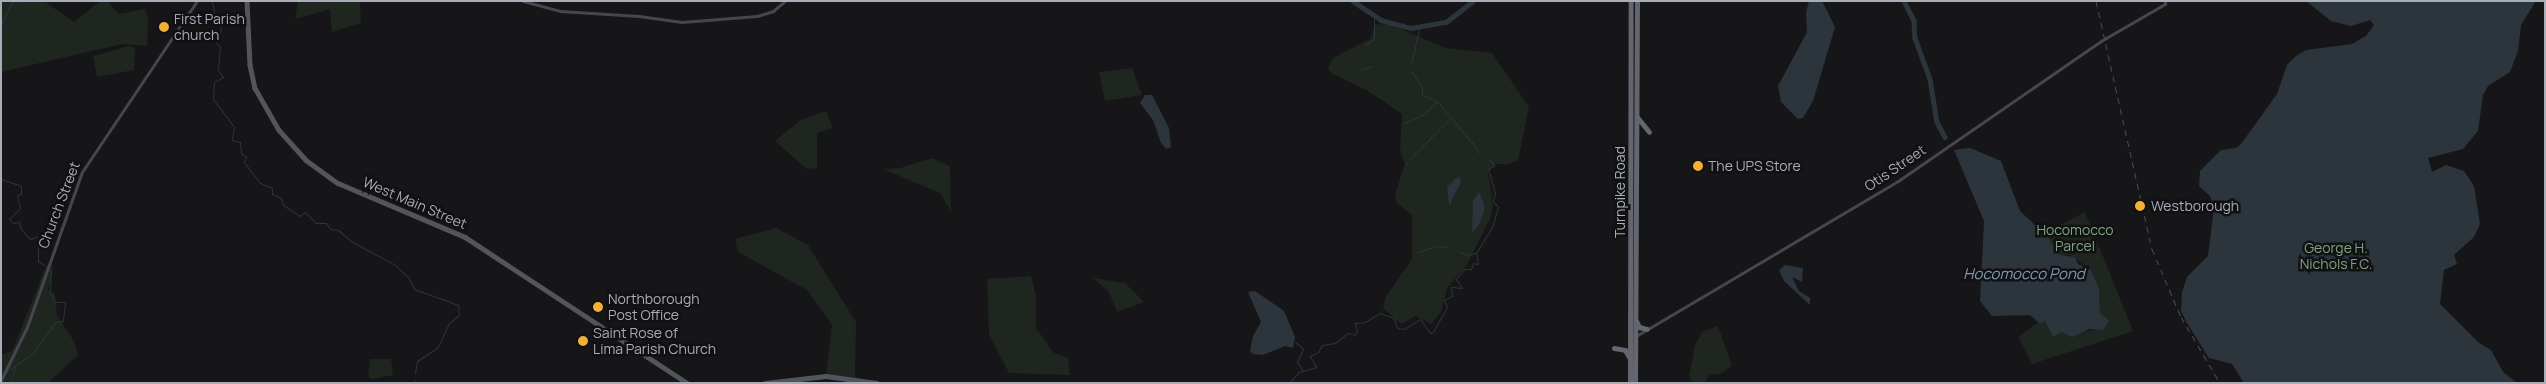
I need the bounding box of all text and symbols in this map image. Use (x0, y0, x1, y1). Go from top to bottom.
place label: First Parish church (174, 11, 245, 44)
marker: First Parish church (158, 21, 170, 33)
street label: Otis Street (1861, 141, 1929, 195)
street label: Turnpike Road (1612, 146, 1628, 238)
place label: The UPS Store (1708, 158, 1801, 174)
street label: Church Street (35, 159, 83, 251)
marker: The UPS Store (1692, 160, 1704, 172)
street label: West Main Street (361, 174, 469, 232)
place label: Westborough (2151, 198, 2239, 214)
marker: Westborough (2133, 199, 2147, 213)
park label: Hocomocco Parcel (2036, 222, 2114, 254)
park label: George H. Nichols F.C. (2300, 240, 2372, 272)
water label: Hocomocco Pond (1963, 265, 2085, 283)
place label: Northborough Post Office (608, 291, 700, 324)
marker: Northborough Post Office (592, 301, 604, 313)
place label: Saint Rose of Lima Parish Church (593, 325, 716, 358)
marker: Saint Rose of Lima Parish Church (577, 335, 589, 347)

